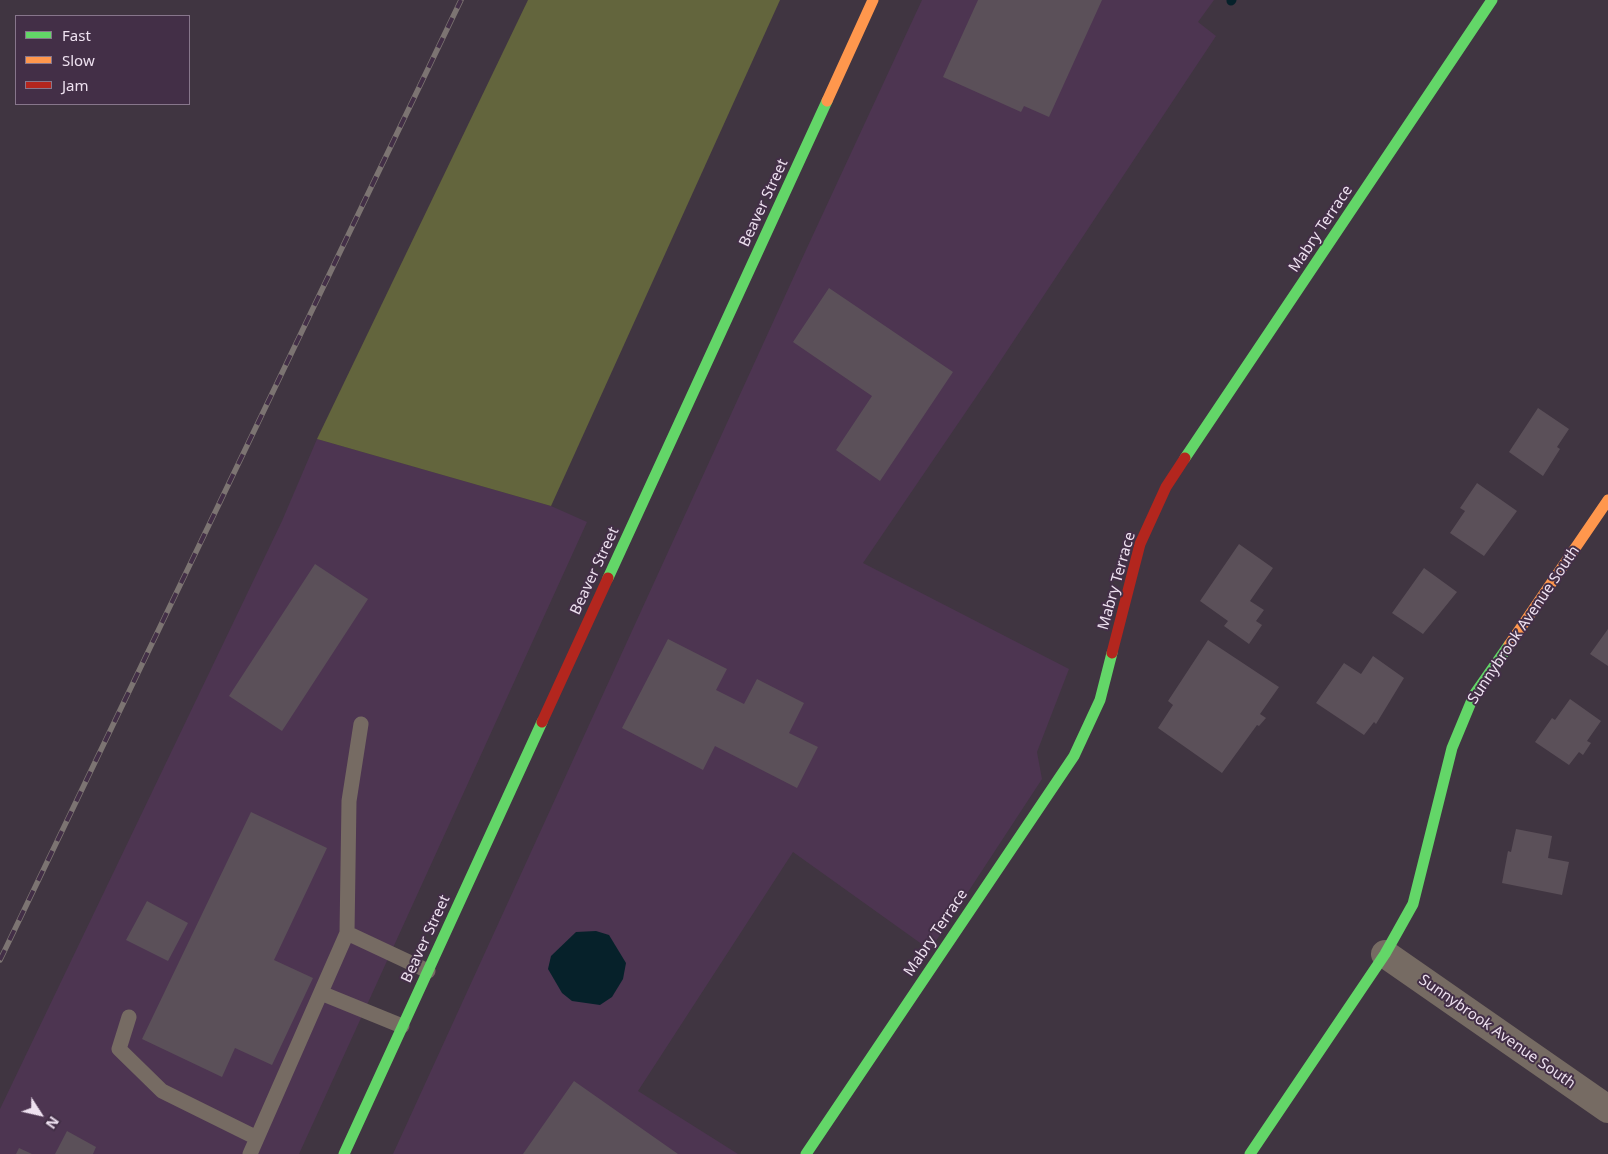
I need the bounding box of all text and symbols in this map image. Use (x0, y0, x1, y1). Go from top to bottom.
legend (15, 15, 190, 105)
text: Fast (62, 25, 91, 45)
text: Slow (62, 50, 95, 70)
text: Jam (62, 75, 89, 95)
street label: Beaver Street (736, 156, 792, 250)
street label: Mabry Terrace (1285, 182, 1357, 276)
street label: Beaver Street (567, 524, 623, 618)
street label: Mabry Terrace (1094, 530, 1140, 632)
street label: Sunnybrook Avenue South (1464, 543, 1584, 707)
street label: Mabry Terrace (900, 886, 972, 980)
street label: Beaver Street (398, 892, 454, 986)
street label: Sunnybrook Avenue South (1415, 971, 1579, 1093)
north arrow (15, 1089, 65, 1139)
text: N (42, 1113, 64, 1133)

